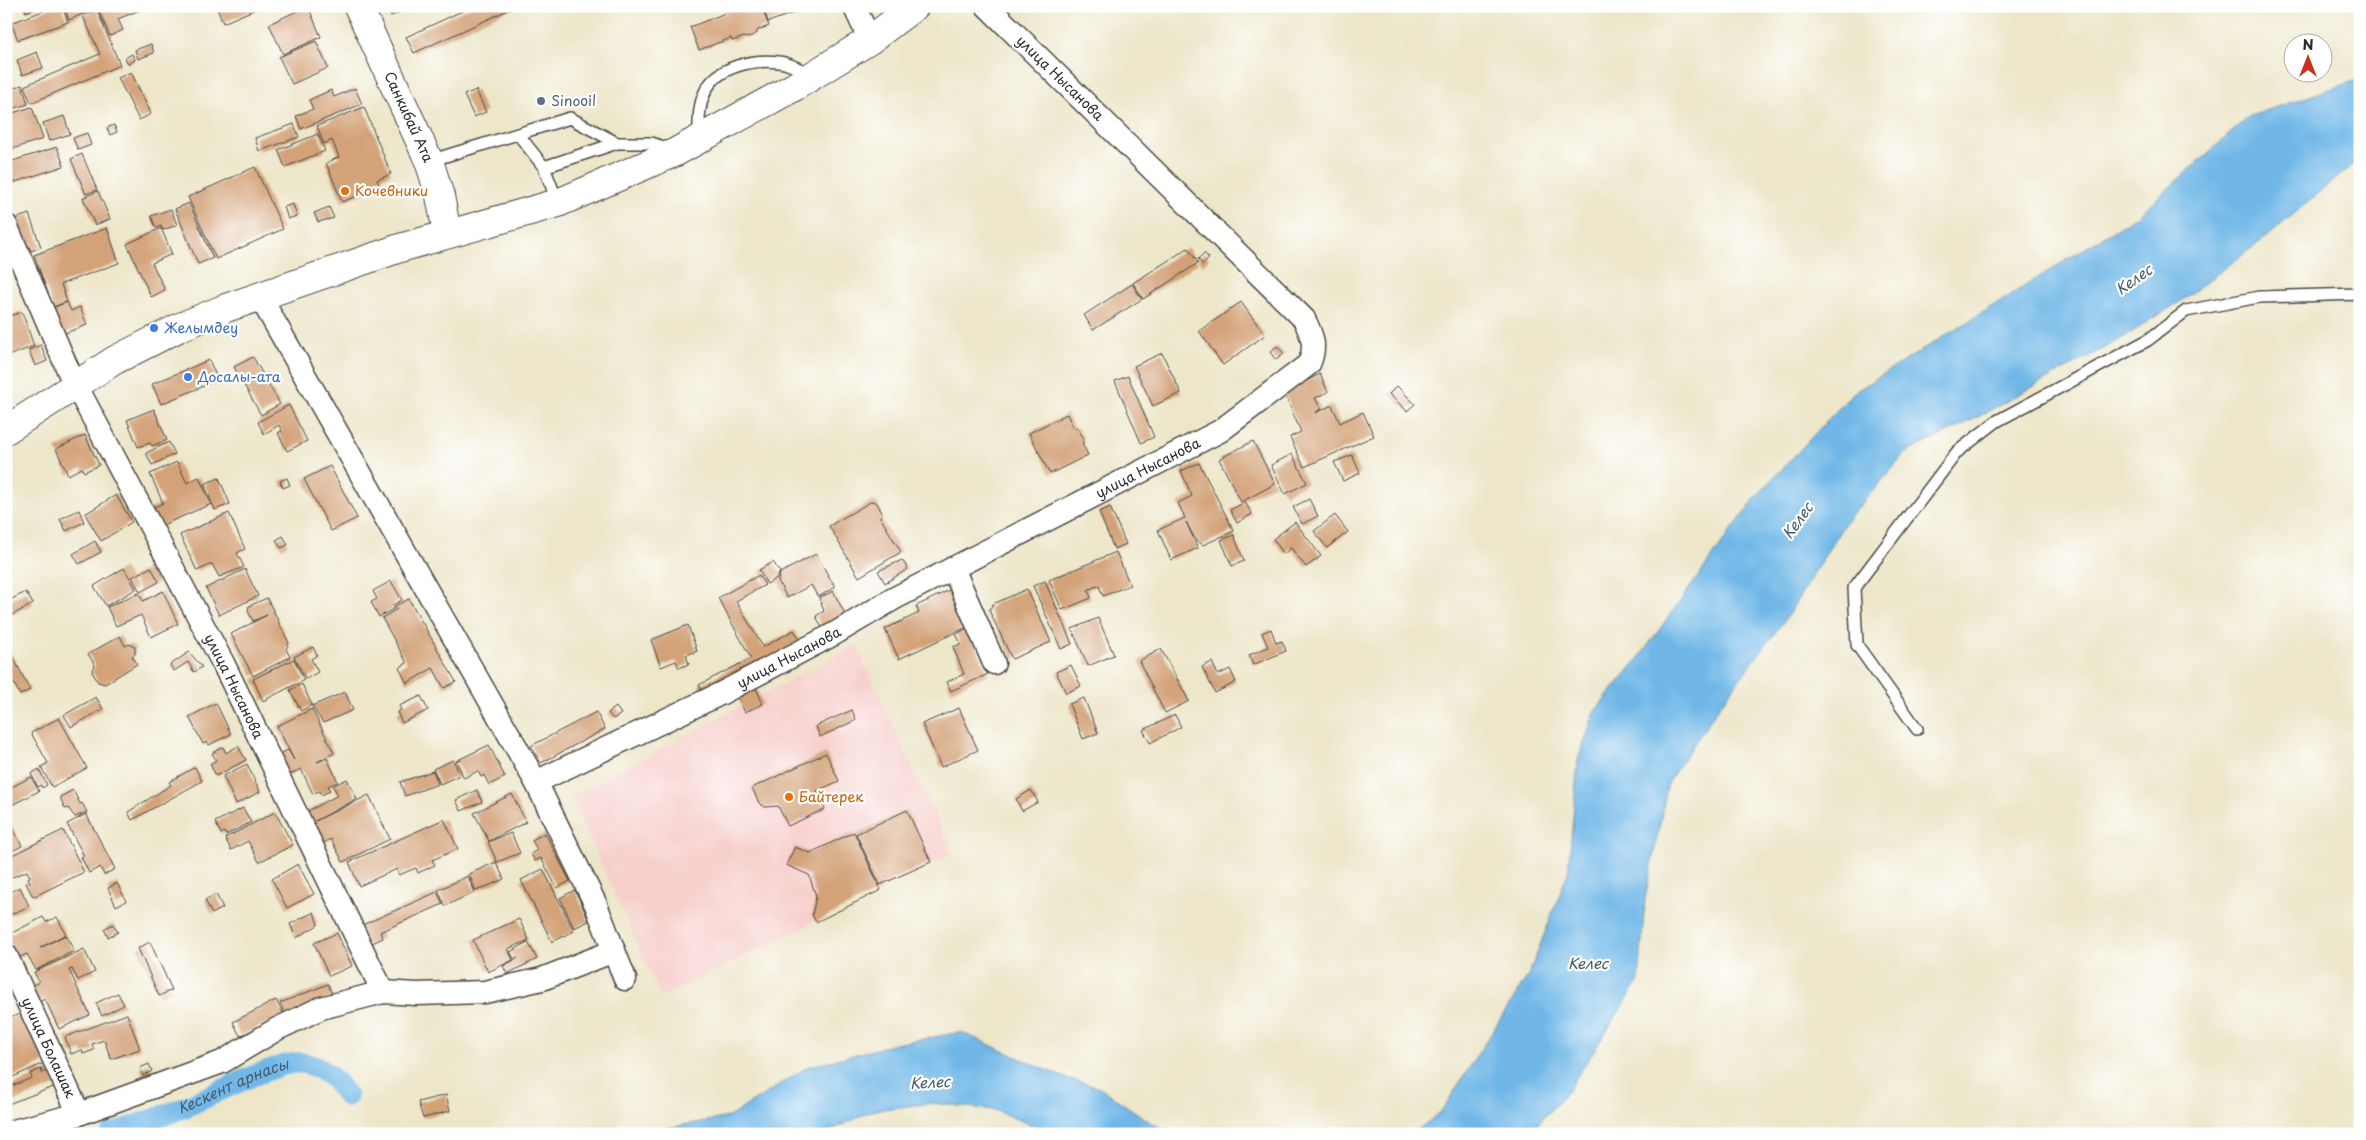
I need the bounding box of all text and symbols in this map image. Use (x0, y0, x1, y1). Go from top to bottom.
street label: улица Нысанова (1012, 30, 1109, 125)
north arrow (2284, 32, 2334, 82)
text: N (2302, 34, 2314, 55)
street label: Санкибай Ата (379, 68, 439, 166)
place label: Sinooil (551, 90, 596, 111)
marker: Sinooil (535, 95, 547, 107)
place label: Кочевники (355, 180, 428, 201)
marker: Кочевники (339, 185, 351, 197)
water label: Келес (2110, 257, 2158, 300)
place label: Желымдеу (164, 317, 238, 338)
marker: Желымдеу (148, 322, 160, 334)
place label: Досалы-ата (197, 366, 281, 387)
marker: Досалы-ата (182, 371, 194, 383)
street label: улица Нысанова (1092, 432, 1204, 503)
water label: Келес (1776, 496, 1819, 543)
street label: улица Нысанова (733, 621, 845, 693)
street label: улица Нысанова (199, 630, 269, 742)
place label: Байтерек (799, 786, 864, 807)
marker: Байтерек (783, 791, 795, 803)
water label: Келес (1568, 951, 1610, 974)
street label: улица Болашак (17, 994, 82, 1102)
water label: Кескент арнасы (173, 1051, 292, 1119)
water label: Келес (909, 1069, 952, 1094)

